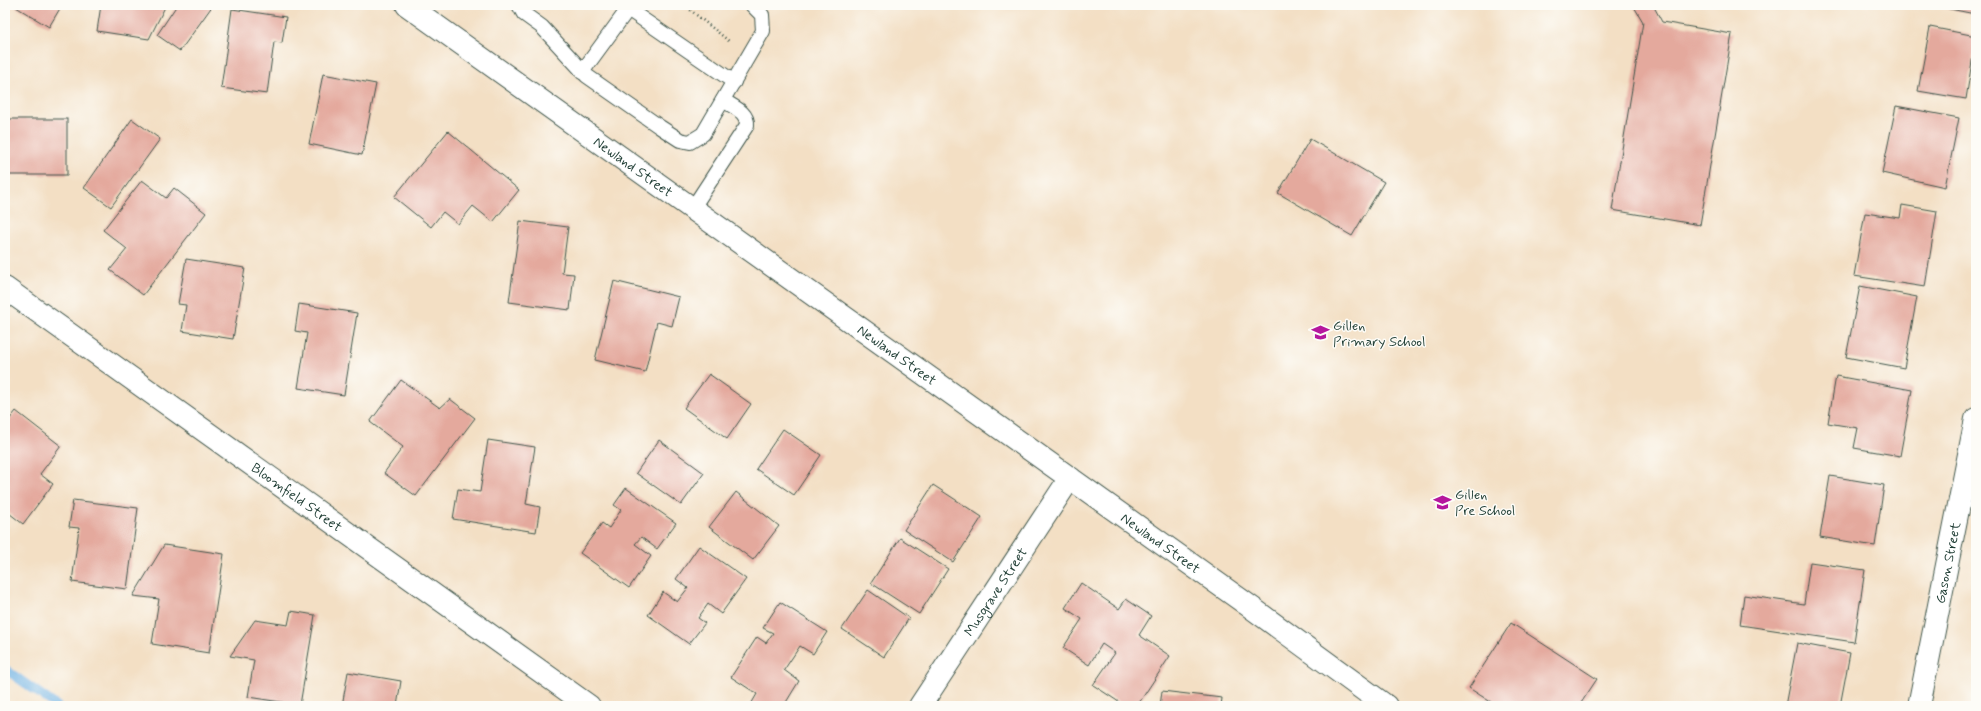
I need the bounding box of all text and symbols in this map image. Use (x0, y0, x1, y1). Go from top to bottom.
street label: Newland Street (590, 133, 676, 202)
place label: Gillen Primary School (1333, 317, 1426, 351)
street label: Newland Street (853, 321, 940, 390)
school or university icon: Gillen Primary School (1310, 323, 1330, 343)
street label: Bloomfield Street (247, 459, 346, 537)
place label: Gillen Pre School (1455, 486, 1515, 520)
school or university icon: Gillen Pre School (1432, 492, 1452, 512)
street label: Newland Street (1117, 509, 1204, 578)
street label: Gason Street (1932, 520, 1965, 605)
street label: Musgrave Street (960, 544, 1032, 640)

